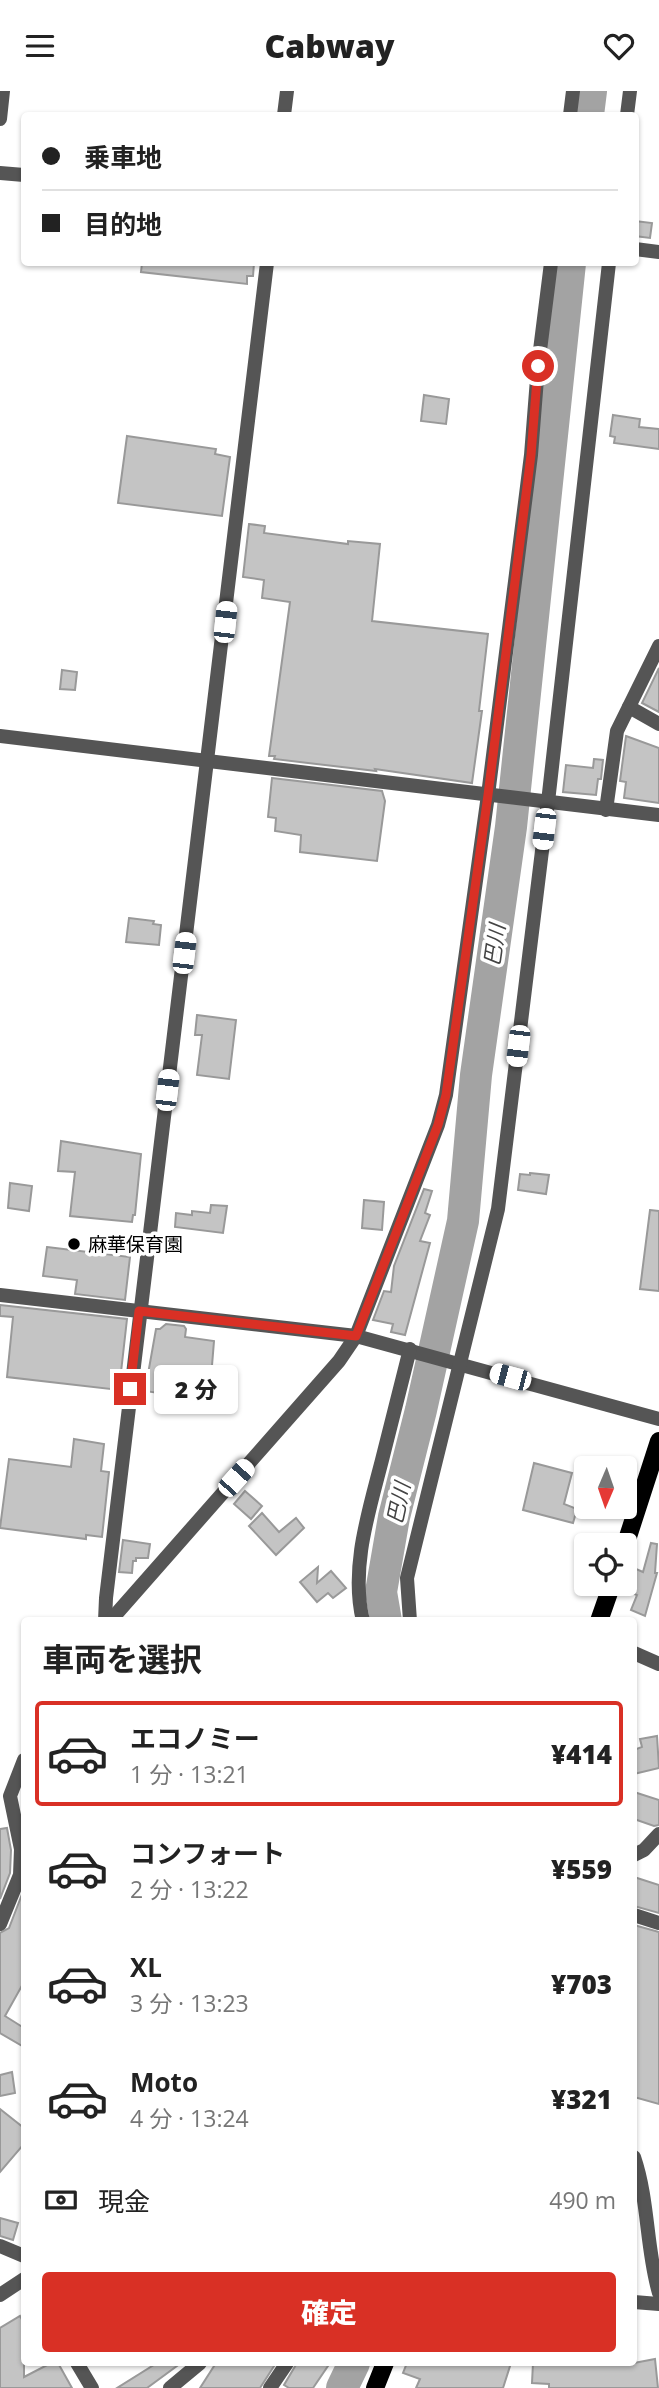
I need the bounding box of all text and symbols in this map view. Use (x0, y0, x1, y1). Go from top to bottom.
text: Cabway (265, 24, 394, 67)
icon: menu (21, 27, 59, 65)
icon: heart (600, 27, 638, 65)
text: 乗車地 (84, 139, 162, 175)
text: 目的地 (84, 206, 162, 242)
route start (522, 350, 554, 382)
car (213, 600, 238, 644)
car (532, 807, 557, 851)
water label: 巴川 (477, 920, 511, 968)
car (172, 931, 197, 975)
car (506, 1024, 531, 1068)
car (155, 1068, 180, 1112)
place label: 麻華保育園 (88, 1231, 183, 1257)
marker: 麻華保育園 (66, 1236, 82, 1252)
car (487, 1361, 534, 1393)
callout: 2 分 (154, 1365, 238, 1413)
route end (114, 1373, 146, 1405)
text: 2 分 (175, 1373, 217, 1405)
car (215, 1455, 258, 1501)
north arrow (574, 1456, 637, 1519)
map controls (574, 1456, 637, 1596)
water label: 巴川 (380, 1478, 416, 1526)
button: locate (574, 1533, 637, 1596)
text: 車両を選択 (42, 1637, 202, 1680)
text: エコノミー (130, 1720, 260, 1756)
icon: car (46, 1722, 109, 1785)
text: ¥414 (551, 1736, 612, 1772)
text: 1 分 · 13:21 (130, 1758, 249, 1790)
text: コンフォート (130, 1835, 285, 1871)
icon: car (46, 1837, 109, 1900)
text: ¥559 (551, 1851, 612, 1887)
text: 2 分 · 13:22 (130, 1873, 249, 1905)
text: XL (130, 1949, 162, 1985)
icon: car (46, 1952, 109, 2015)
text: ¥703 (551, 1966, 612, 2002)
text: 3 分 · 13:23 (130, 1987, 249, 2019)
text: Moto (130, 2064, 198, 2100)
icon: car (46, 2067, 109, 2130)
text: ¥321 (551, 2081, 612, 2117)
text: 4 分 · 13:24 (130, 2102, 249, 2134)
icon: cash (42, 2181, 80, 2219)
text: 現金 (98, 2183, 150, 2219)
text: 490 m (549, 2184, 616, 2216)
button: 確定 (42, 2272, 616, 2352)

